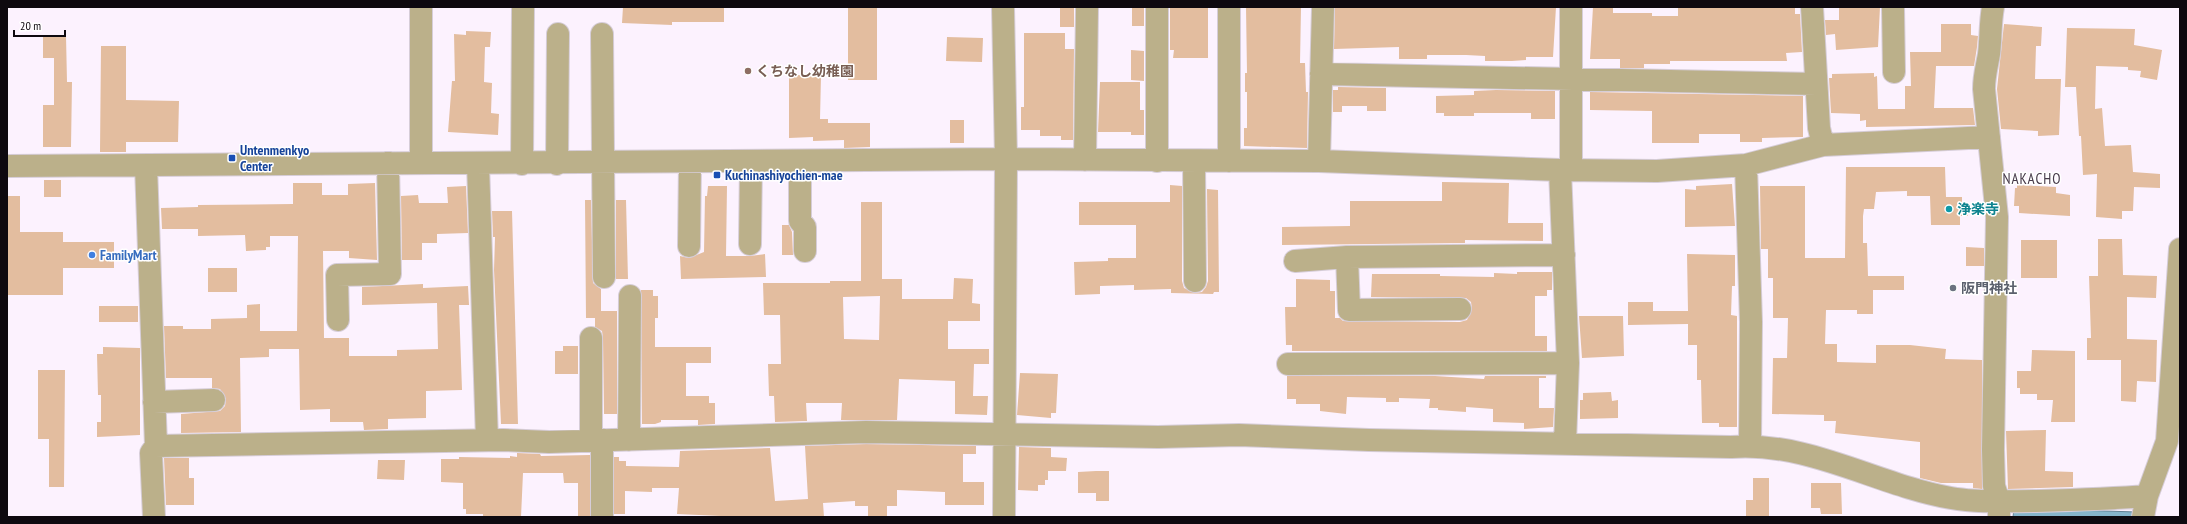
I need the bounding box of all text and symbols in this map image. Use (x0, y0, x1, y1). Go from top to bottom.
scale bar (14, 12, 65, 38)
text: 20 m (20, 18, 41, 33)
place label: くちなし幼稚園 (756, 62, 854, 80)
marker: くちなし幼稚園 (743, 66, 753, 76)
place label: Untenmenkyo Center (240, 141, 309, 175)
marker: Untenmenkyo Center (227, 153, 237, 163)
place label: Kuchinashiyochien-mae (725, 166, 843, 184)
district label: NAKACHO (2002, 169, 2062, 188)
marker: Kuchinashiyochien-mae (712, 170, 722, 180)
place label: 浄楽寺 (1957, 200, 1999, 218)
marker: 浄楽寺 (1944, 204, 1954, 214)
place label: FamilyMart (100, 246, 157, 264)
marker: FamilyMart (87, 250, 97, 260)
place label: 阪門神社 (1961, 279, 2017, 297)
marker: 阪門神社 (1948, 283, 1958, 293)

